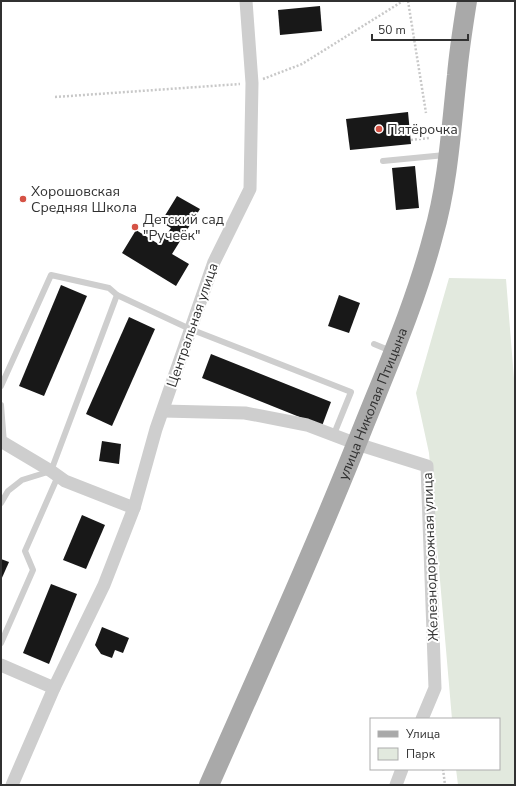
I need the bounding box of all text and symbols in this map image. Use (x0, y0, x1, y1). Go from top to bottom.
scale bar (372, 16, 468, 42)
text: 50 m (378, 22, 406, 38)
place label: Пятёрочка (387, 120, 458, 139)
marker: Пятёрочка (374, 124, 384, 134)
place label: Хорошовская Средняя Школа (31, 182, 137, 217)
marker: Хорошовская Средняя Школа (18, 194, 28, 204)
place label: Детский сад "Ручеёк" (143, 210, 224, 245)
marker: Детский сад "Ручеёк" (130, 222, 140, 232)
street label: Центральная улица (162, 260, 223, 390)
street label: улица Николая Птицына (334, 325, 412, 483)
street label: Железнодорожная улица (418, 472, 443, 642)
legend (370, 718, 500, 770)
text: Улица (405, 726, 440, 742)
text: Парк (406, 746, 436, 762)

